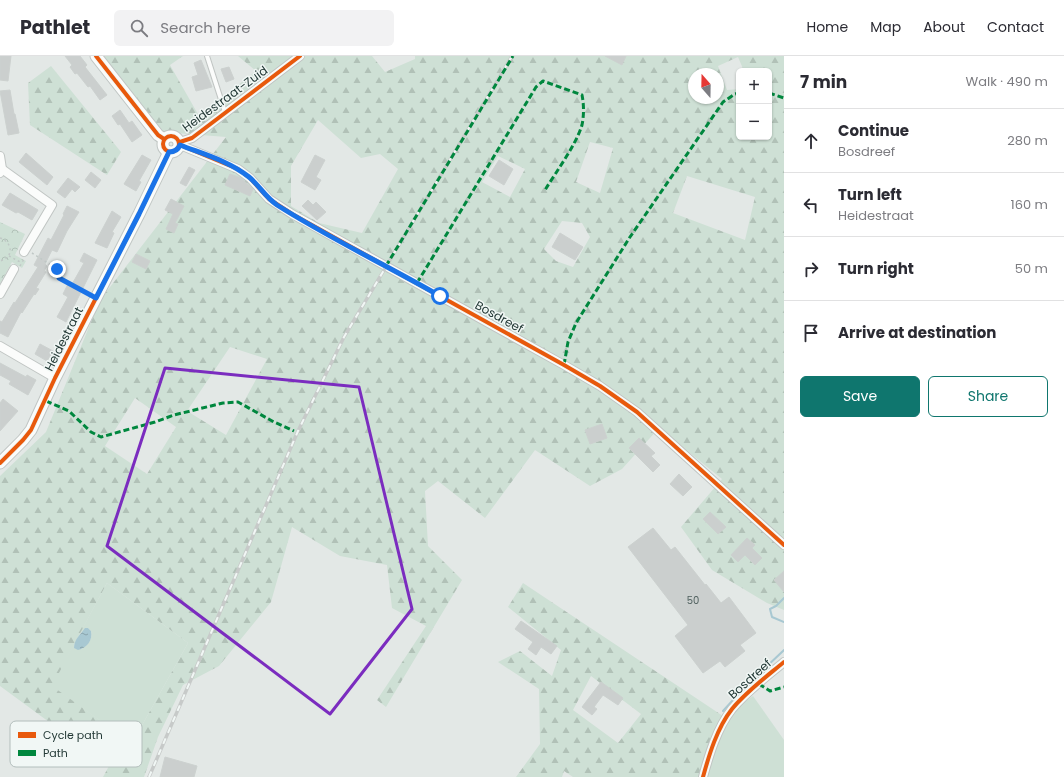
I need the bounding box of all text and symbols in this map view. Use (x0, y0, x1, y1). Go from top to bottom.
search box (114, 10, 394, 46)
text: Pathlet (20, 14, 90, 41)
icon: search (128, 17, 150, 39)
text: Search here (160, 17, 251, 38)
text: Home (806, 17, 848, 37)
text: Map (870, 17, 901, 37)
text: About (923, 17, 965, 37)
text: Contact (987, 17, 1044, 37)
street label: Heidestraat-Zuid (179, 62, 271, 135)
north arrow (688, 68, 724, 104)
map controls (736, 68, 772, 140)
button: + (736, 68, 772, 104)
text: 7 min (800, 70, 847, 94)
text: Walk · 490 m (966, 72, 1048, 91)
button: − (736, 104, 772, 140)
text: Continue (838, 120, 909, 141)
icon: ahead (800, 130, 822, 152)
text: 280 m (1007, 131, 1048, 150)
text: Bosdreef (838, 142, 895, 161)
text: Turn left (838, 184, 902, 205)
icon: left (800, 194, 822, 216)
text: 160 m (1011, 195, 1048, 214)
text: Heidestraat (838, 206, 914, 225)
icon: right (800, 258, 822, 280)
text: Turn right (838, 258, 914, 279)
text: 50 m (1015, 259, 1048, 278)
route end (48, 260, 66, 278)
route start (431, 287, 449, 305)
street label: Bosdreef (472, 296, 526, 337)
street label: Heidestraat (40, 304, 87, 374)
icon: arrive (800, 322, 822, 344)
text: Arrive at destination (838, 322, 996, 343)
button: Save (800, 376, 920, 417)
button: Share (928, 376, 1048, 417)
house number: 50 (687, 593, 699, 608)
street label: Bosdreef (724, 655, 775, 703)
legend (10, 721, 142, 767)
text: Cycle path (43, 727, 103, 743)
text: Path (43, 745, 68, 761)

